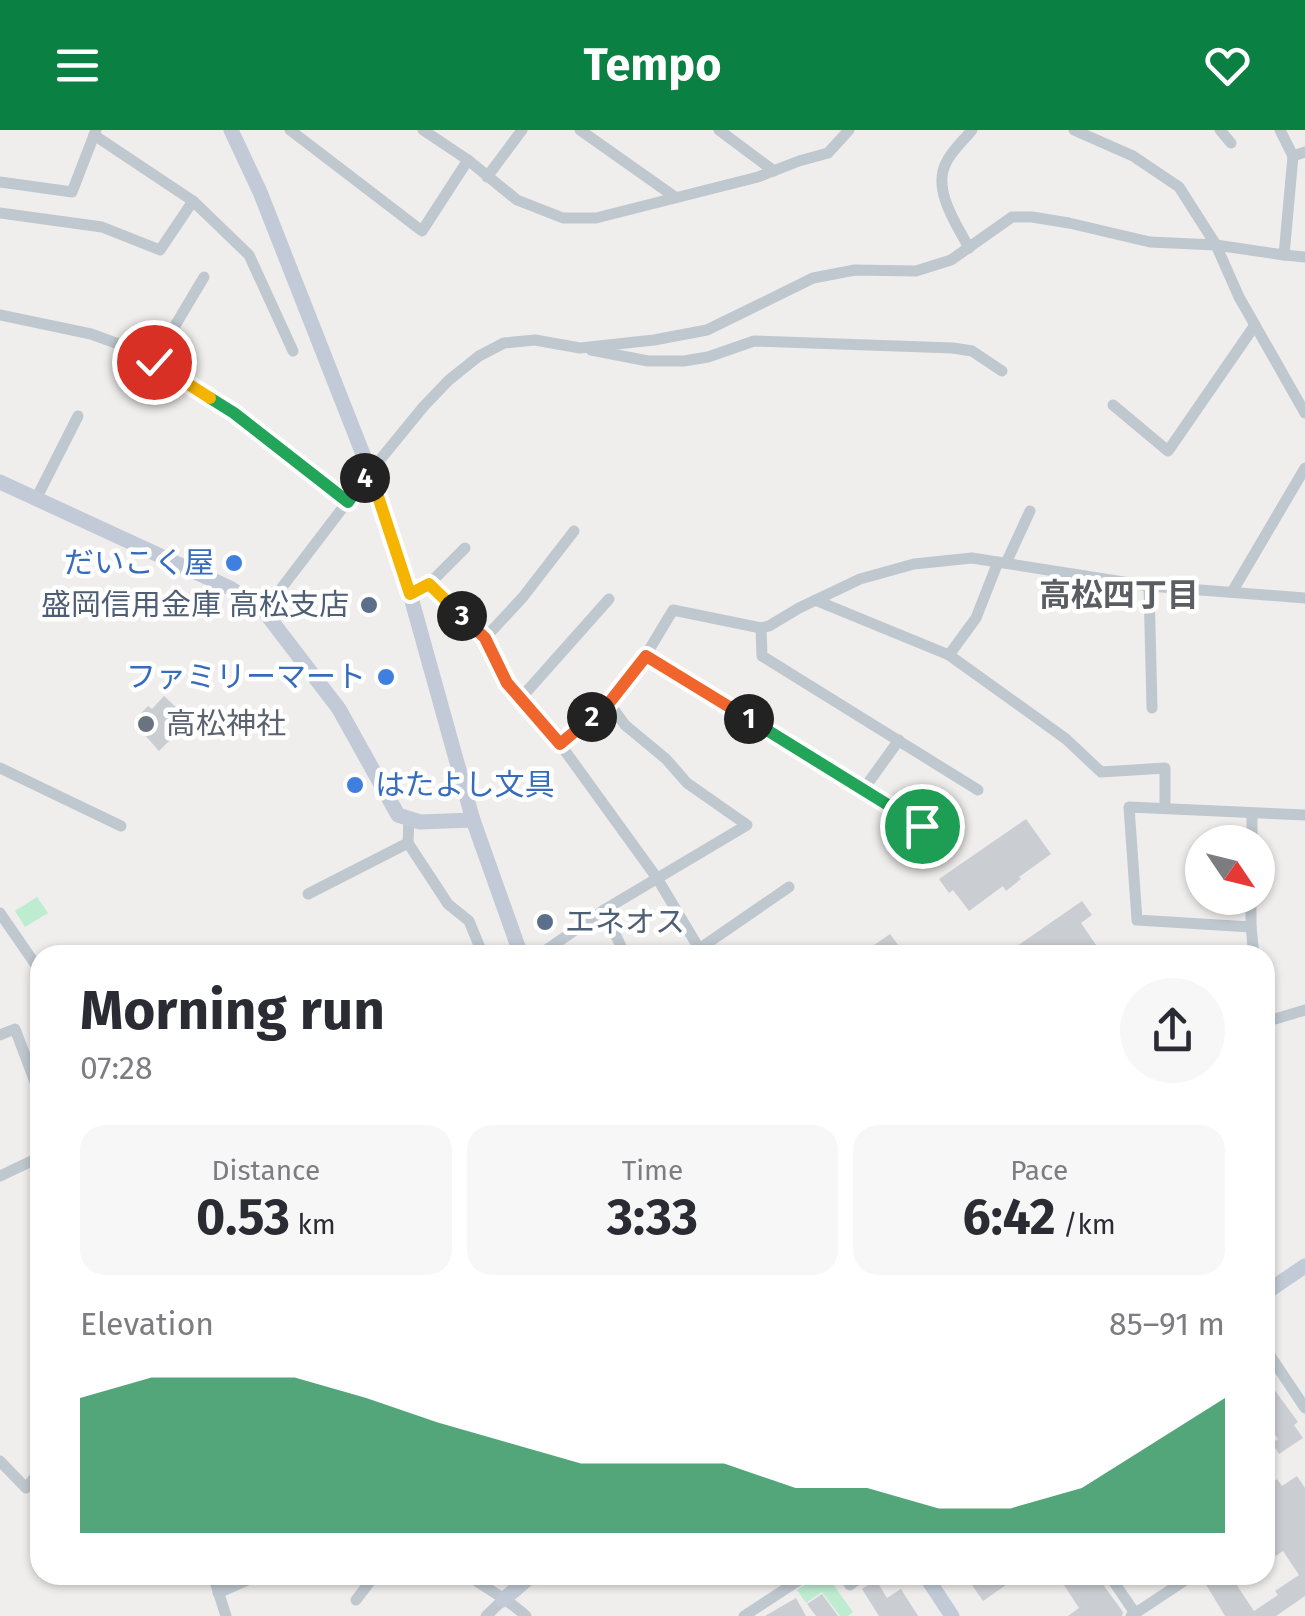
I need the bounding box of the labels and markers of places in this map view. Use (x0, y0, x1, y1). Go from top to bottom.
pin (112, 320, 197, 405)
pin: 4 (340, 453, 390, 503)
place label: だいこく屋 (64, 545, 214, 581)
marker: だいこく屋 (223, 552, 245, 574)
place label: 盛岡信用金庫 高松支店 (41, 587, 349, 623)
pin: 3 (437, 591, 487, 641)
marker: 盛岡信用金庫 高松支店 (358, 594, 380, 616)
place label: ファミリーマート (126, 659, 366, 695)
marker: ファミリーマート (375, 666, 397, 688)
pin: 2 (567, 692, 617, 742)
pin: 1 (724, 694, 774, 744)
place label: 高松神社 (166, 706, 286, 742)
marker: 高松神社 (135, 713, 157, 735)
place label: はたよし文具 (375, 767, 554, 803)
marker: はたよし文具 (344, 774, 366, 796)
pin (880, 784, 965, 869)
place label: エネオス (565, 904, 685, 940)
marker: エネオス (534, 911, 556, 933)

